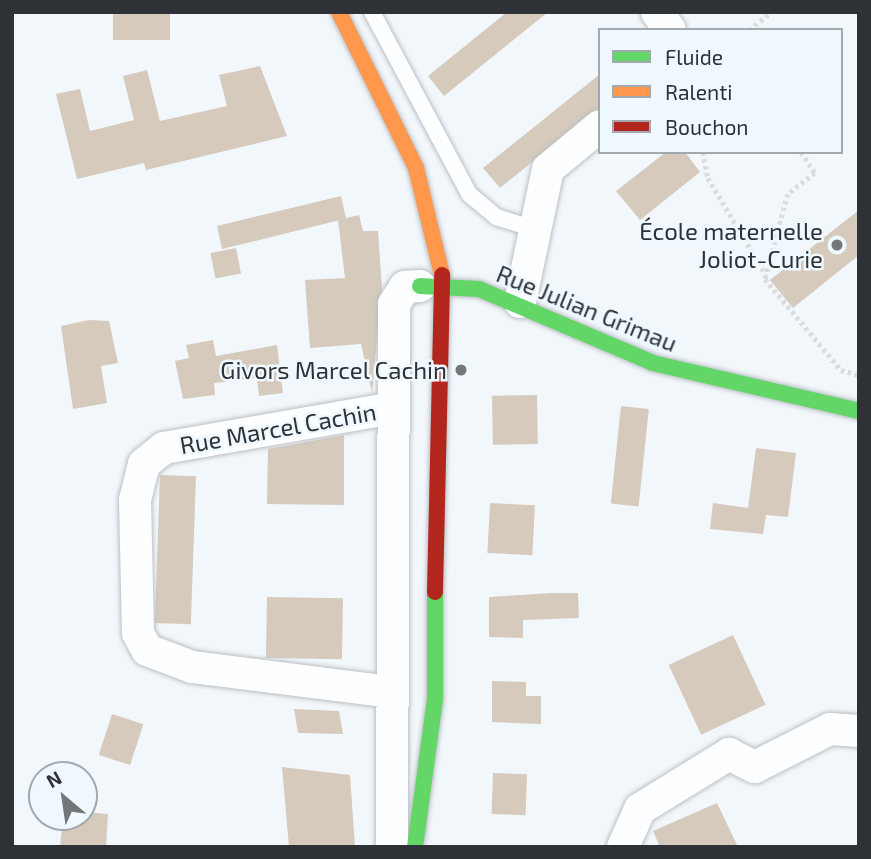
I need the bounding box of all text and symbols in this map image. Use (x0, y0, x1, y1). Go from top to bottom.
legend (598, 28, 843, 154)
text: Fluide (665, 44, 723, 69)
text: Ralenti (665, 79, 732, 104)
text: Bouchon (665, 114, 749, 139)
place label: École maternelle Joliot-Curie (639, 217, 823, 273)
marker: École maternelle Joliot-Curie (829, 237, 845, 253)
street label: Rue Julian Grimau (492, 259, 682, 357)
place label: Givors Marcel Cachin (220, 356, 447, 384)
marker: Givors Marcel Cachin (453, 362, 469, 378)
street label: Rue Marcel Cachin (177, 396, 379, 460)
north arrow (28, 761, 98, 831)
text: N (42, 766, 65, 792)

